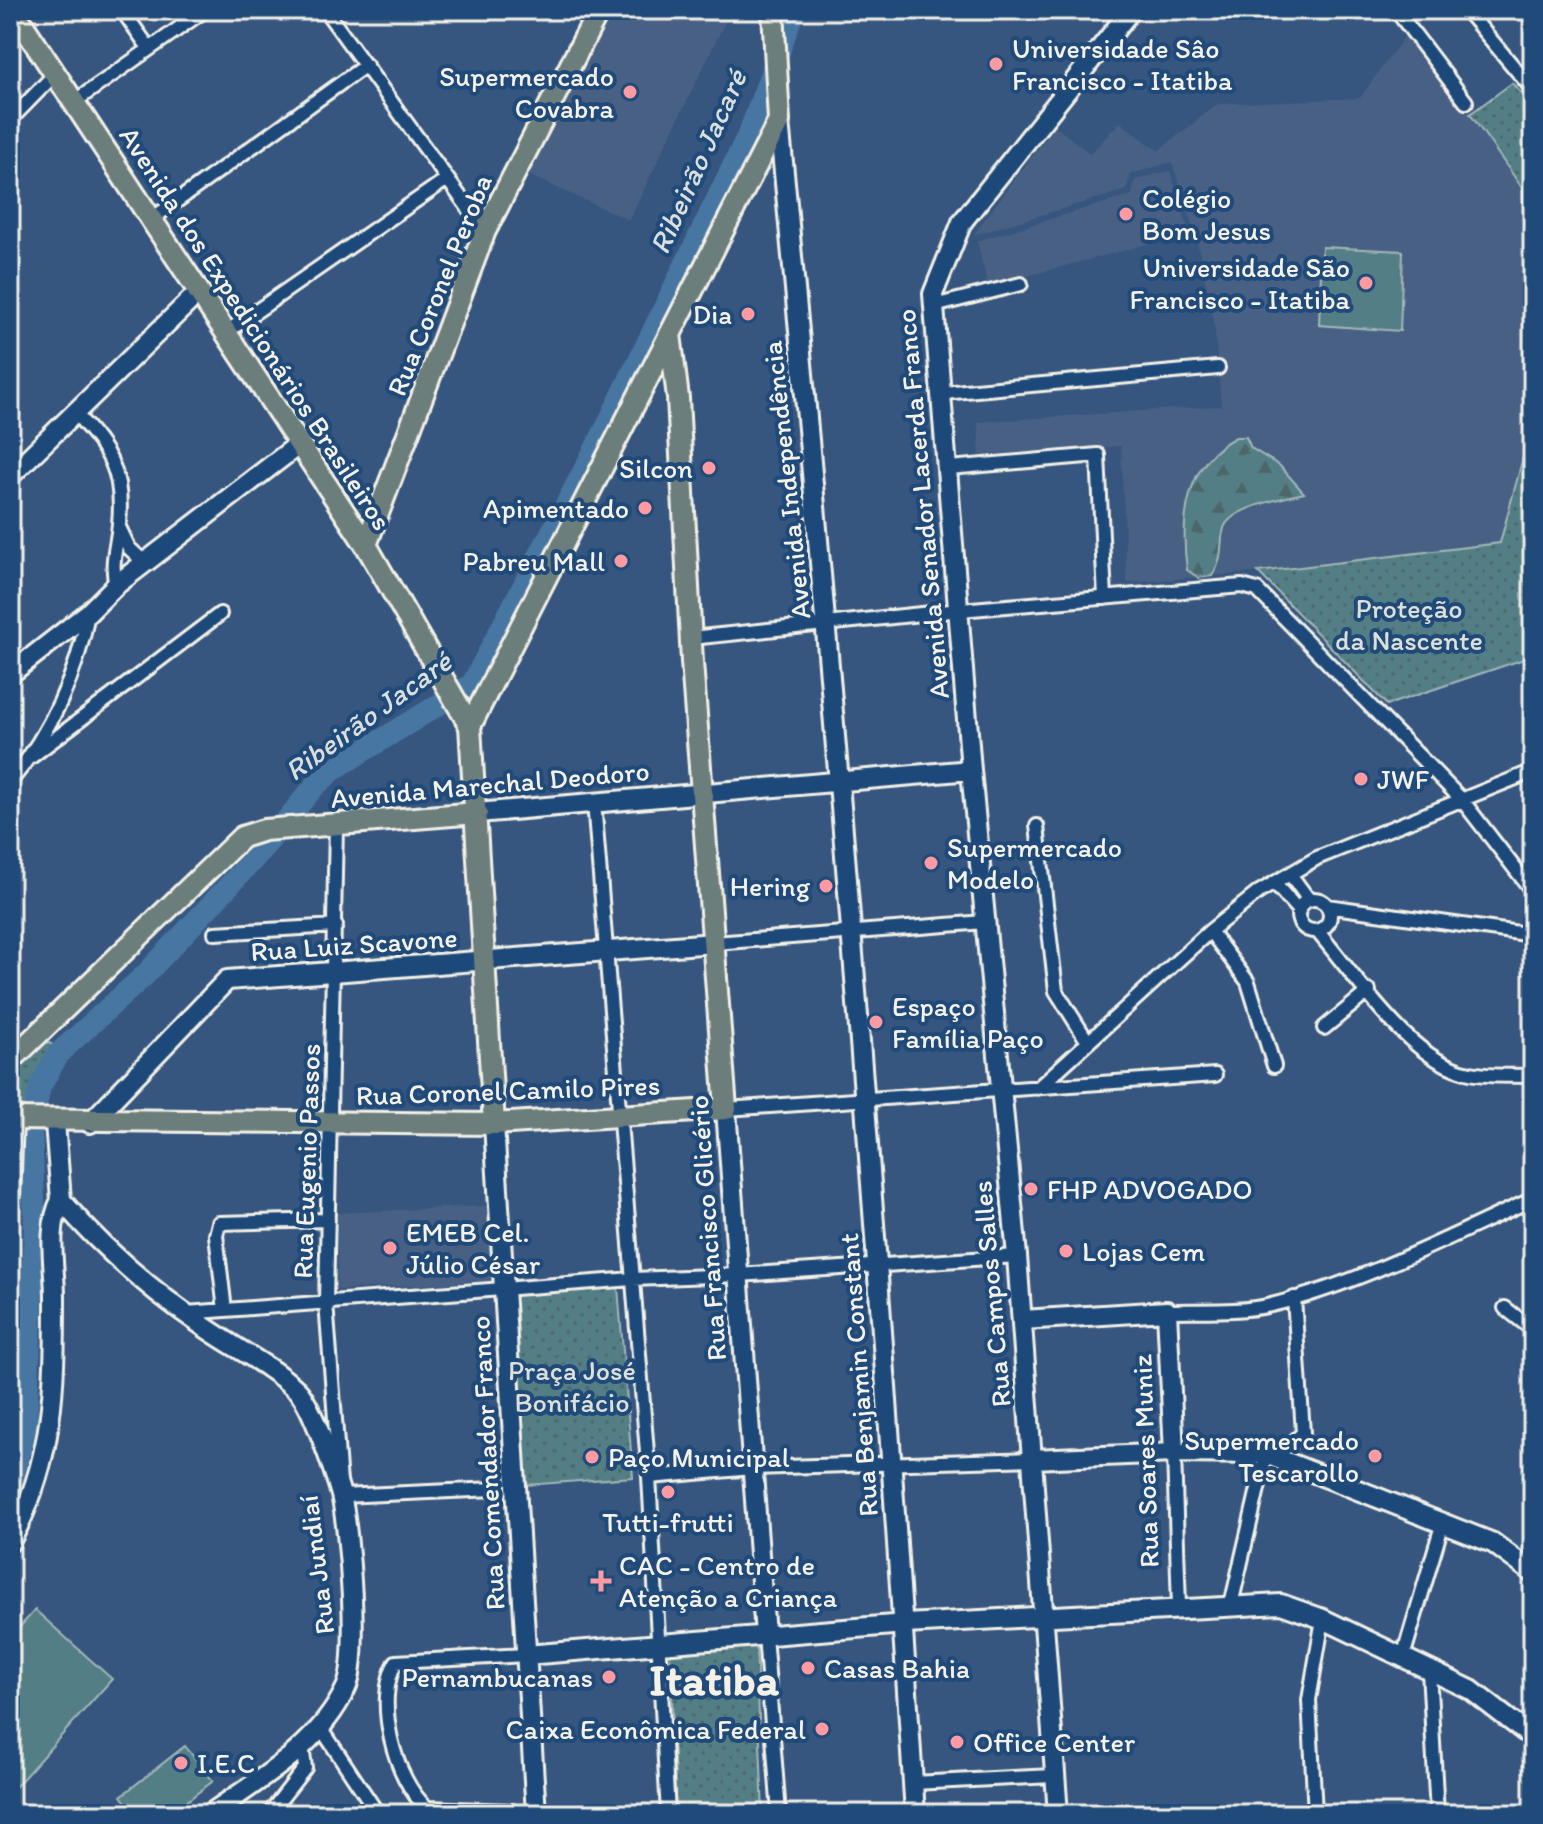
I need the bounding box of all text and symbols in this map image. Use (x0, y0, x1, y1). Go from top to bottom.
place label: Universidade Sâo Francisco - Itatiba (1012, 31, 1233, 97)
marker: Universidade Sâo Francisco - Itatiba (987, 55, 1005, 73)
place label: Supermercado Covabra (439, 59, 614, 125)
water label: Ribeirão Jacaré (640, 62, 755, 260)
marker: Supermercado Covabra (621, 83, 639, 101)
street label: Avenida dos Expedicionários Brasileiros (112, 120, 400, 536)
street label: Rua Coronel Peroba (379, 169, 499, 401)
place label: Colégio Bom Jesus (1142, 181, 1271, 247)
marker: Colégio Bom Jesus (1117, 205, 1135, 223)
place label: Universidade São Francisco - Itatiba (1129, 250, 1350, 316)
marker: Universidade São Francisco - Itatiba (1357, 274, 1375, 292)
place label: Dia (693, 297, 732, 331)
marker: Dia (739, 305, 757, 323)
street label: Avenida Senador Lacerda Franco (888, 308, 956, 700)
street label: Avenida Independência (754, 339, 818, 621)
place label: Silcon (619, 451, 693, 485)
marker: Silcon (700, 459, 718, 477)
place label: Apimentado (483, 491, 629, 525)
marker: Apimentado (636, 499, 654, 517)
place label: Pabreu Mall (463, 544, 605, 578)
marker: Pabreu Mall (612, 552, 630, 570)
park label: Proteção da Nascente (1335, 591, 1483, 657)
water label: Ribeirão Jacaré (277, 642, 460, 789)
street label: Avenida Marechal Deodoro (329, 753, 651, 815)
place label: JWF (1377, 762, 1430, 796)
marker: JWF (1352, 770, 1370, 788)
place label: Supermercado Modelo (947, 830, 1122, 896)
marker: Supermercado Modelo (922, 854, 940, 872)
place label: Hering (730, 869, 811, 903)
marker: Hering (817, 877, 835, 895)
street label: Rua Luiz Scavone (249, 920, 459, 968)
place label: Espaço Família Paço (892, 989, 1044, 1055)
marker: Espaço Família Paço (867, 1013, 885, 1031)
street label: Rua Eugenio Passos (285, 1043, 327, 1279)
street label: Rua Coronel Camilo Pires (355, 1068, 661, 1112)
street label: Rua Francisco Glicério (681, 1094, 733, 1362)
place label: FHP ADVOGADO (1047, 1172, 1253, 1206)
street label: Rua Campos Salles (964, 1179, 1018, 1409)
marker: FHP ADVOGADO (1022, 1180, 1040, 1198)
place label: EMEB Cel. Júlio César (406, 1215, 540, 1281)
street label: Rua Benjamin Constant (831, 1232, 885, 1518)
place label: Lojas Cem (1082, 1234, 1205, 1268)
marker: EMEB Cel. Júlio César (381, 1239, 399, 1257)
marker: Lojas Cem (1057, 1242, 1075, 1260)
street label: Rua Comendador Franco (462, 1315, 512, 1611)
park label: Praça José Bonifácio (508, 1353, 636, 1419)
street label: Rua Soares Muniz (1124, 1354, 1166, 1568)
place label: Supermercado Tescarollo (1184, 1423, 1359, 1489)
place label: Paço Municipal (608, 1440, 790, 1474)
marker: Supermercado Tescarollo (1366, 1447, 1384, 1465)
marker: Paço Municipal (583, 1448, 601, 1466)
marker: Tutti-frutti (659, 1483, 677, 1501)
street label: Rua Jundiaí (291, 1494, 341, 1636)
place label: Tutti-frutti (602, 1505, 734, 1539)
place label: CAC - Centro de Atenção a Criança (619, 1548, 838, 1614)
marker: CAC - Centro de Atenção a Criança (590, 1570, 612, 1592)
place label: Casas Bahia (824, 1651, 970, 1685)
district label: Itatiba (649, 1653, 779, 1706)
marker: Casas Bahia (799, 1659, 817, 1677)
place label: Pernambucanas (402, 1660, 593, 1694)
marker: Pernambucanas (600, 1668, 618, 1686)
place label: Caixa Econômica Federal (506, 1712, 806, 1746)
marker: Caixa Econômica Federal (813, 1720, 831, 1738)
place label: Office Center (973, 1725, 1135, 1759)
marker: Office Center (948, 1733, 966, 1751)
place label: I.E.C (197, 1746, 255, 1780)
marker: I.E.C (172, 1754, 190, 1772)

